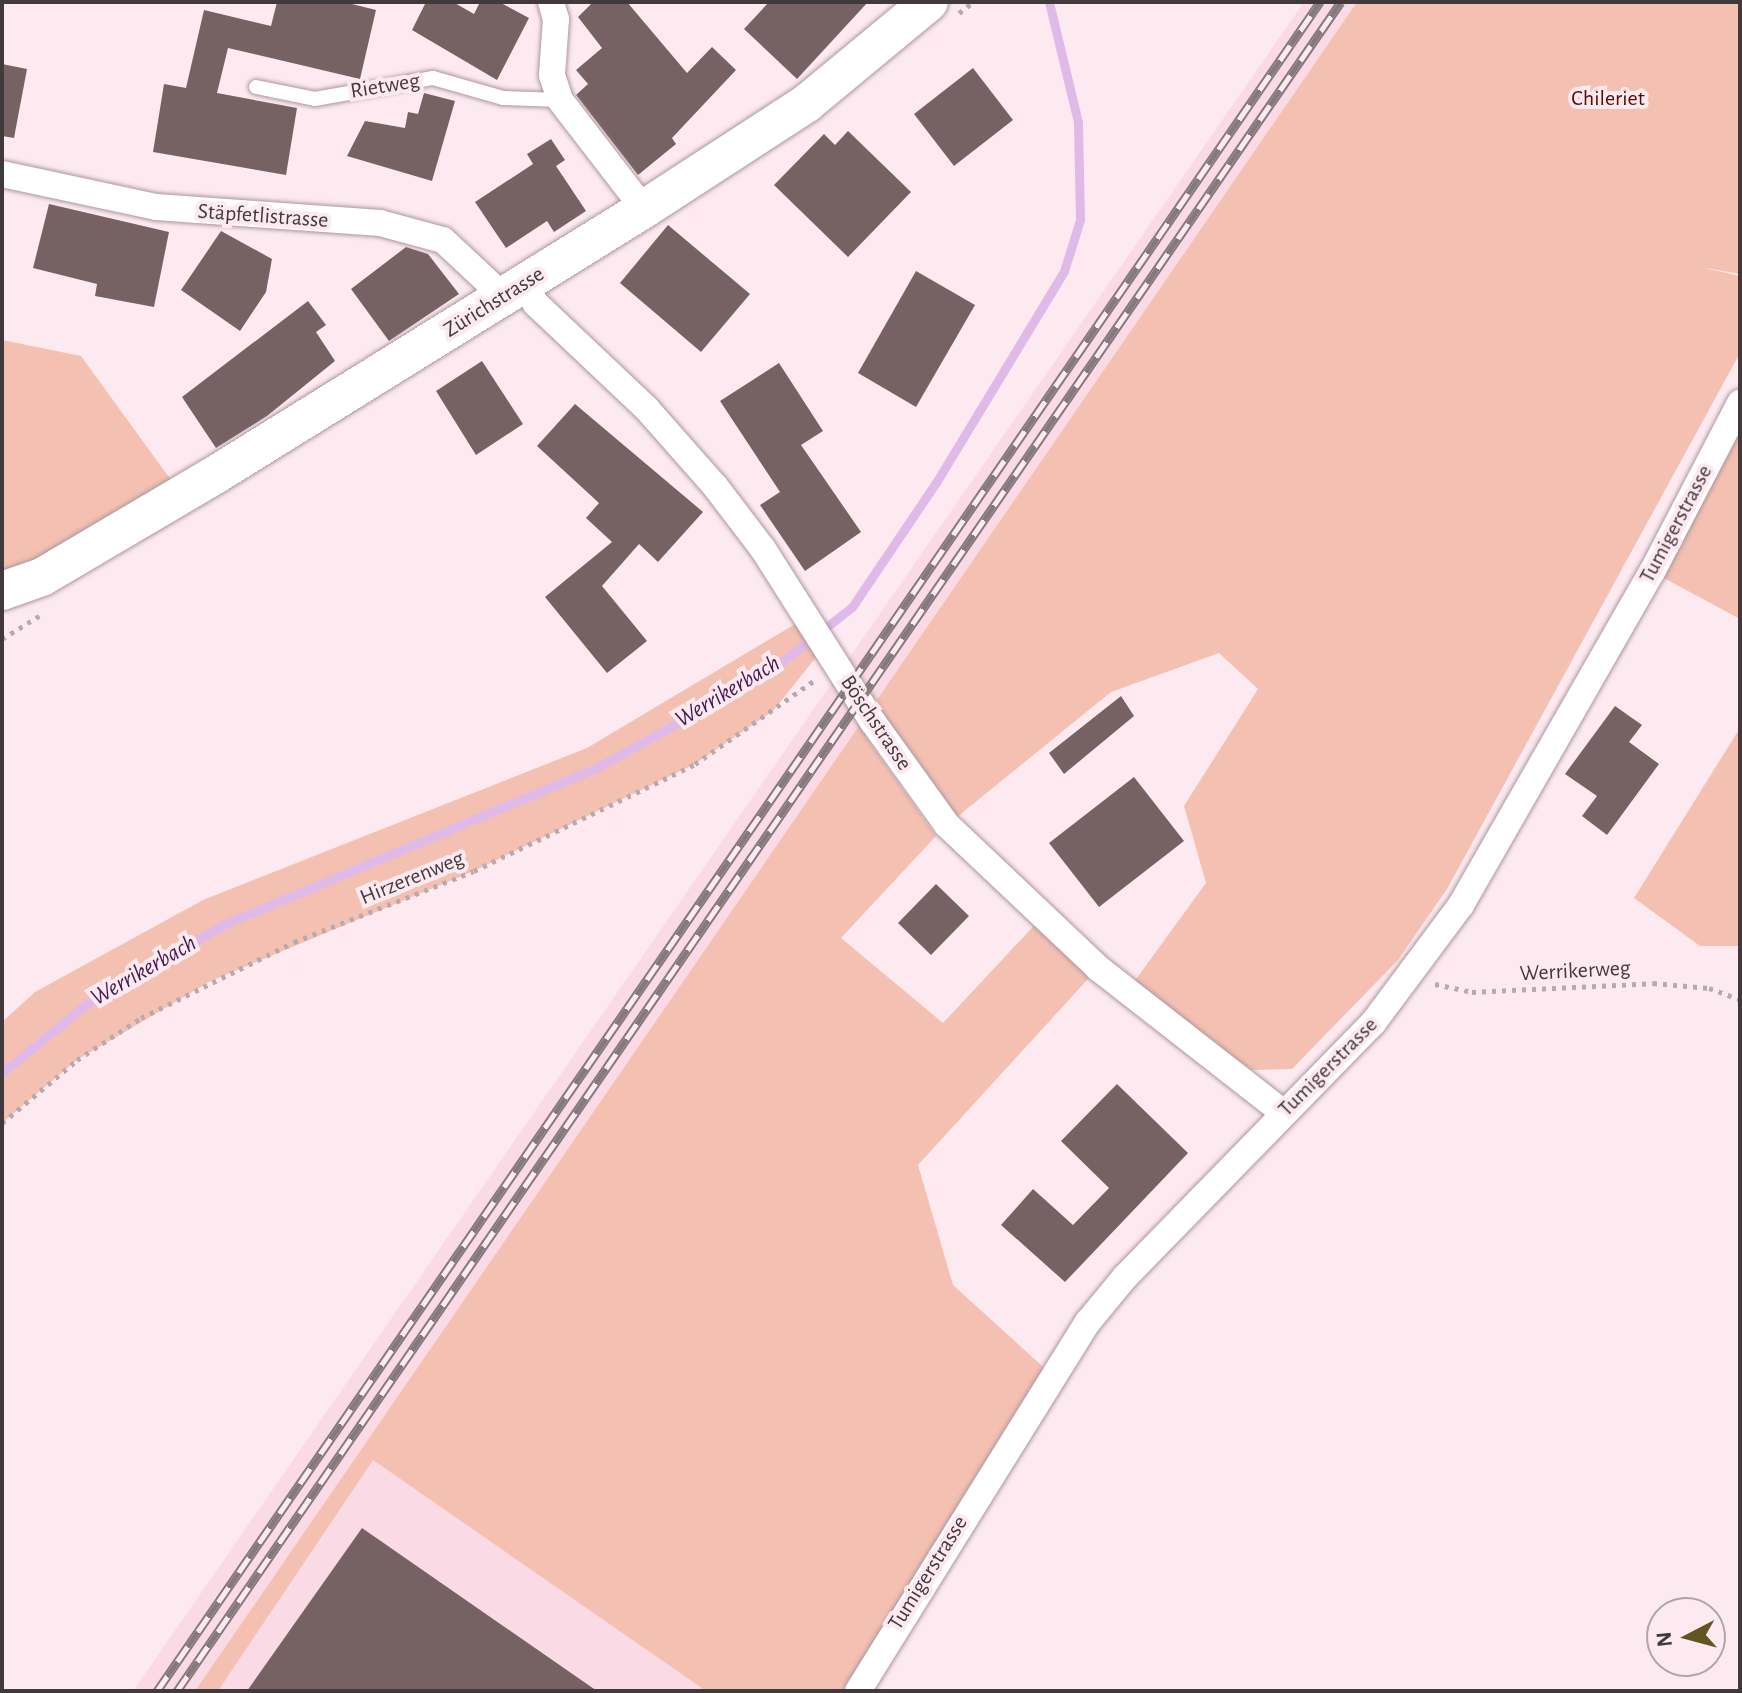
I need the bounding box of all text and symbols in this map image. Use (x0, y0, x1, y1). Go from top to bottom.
street label: Rietweg (348, 67, 422, 105)
park label: Chileriet (1571, 86, 1645, 112)
street label: Stäpfetlistrasse (197, 198, 329, 234)
street label: Zürichstrasse (439, 261, 549, 343)
street label: Tumigerstrasse (1634, 461, 1718, 587)
water label: Werrikerbach (670, 649, 786, 735)
street label: Böschstrasse (835, 670, 917, 776)
street label: Hirzerenweg (356, 845, 468, 911)
water label: Werrikerbach (86, 929, 202, 1013)
street label: Werrikerweg (1519, 955, 1631, 987)
street label: Tumigerstrasse (1273, 1012, 1383, 1122)
street label: Tumigerstrasse (882, 1511, 974, 1635)
north arrow (1646, 1597, 1726, 1677)
text: N (1652, 1631, 1676, 1648)

